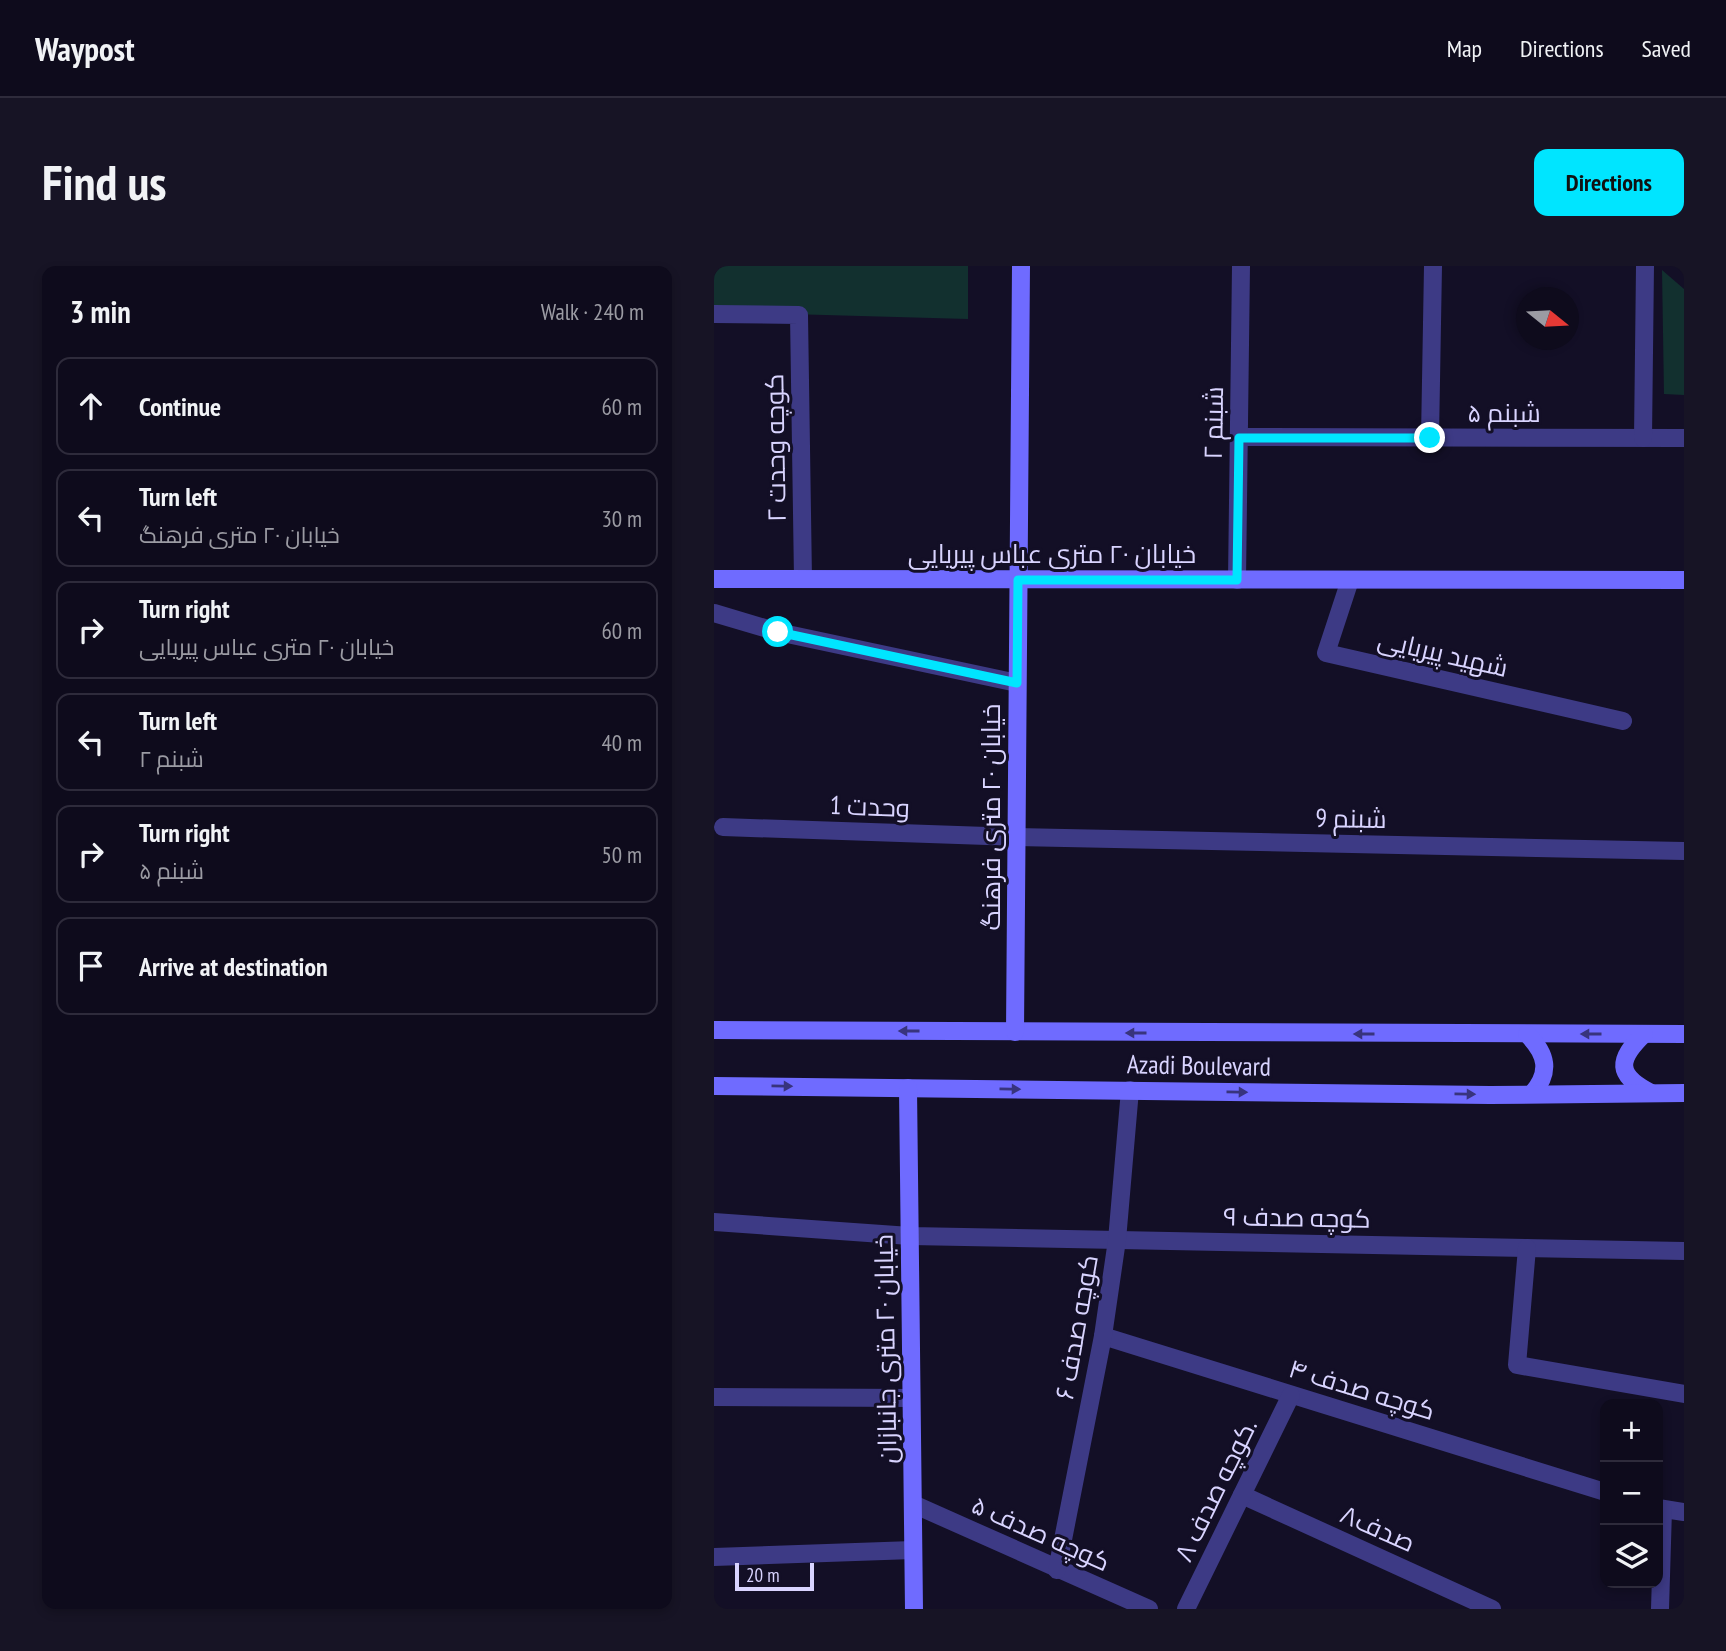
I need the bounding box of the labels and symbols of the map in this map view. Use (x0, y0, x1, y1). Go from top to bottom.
north arrow (1516, 287, 1579, 350)
street label: کوچه وحدت ۲ (757, 373, 794, 523)
street label: شبنم ۲ (1196, 386, 1232, 460)
street label: شبنم ۵ (1467, 396, 1541, 431)
route end (1414, 422, 1445, 453)
street label: خیابان ۲۰ متری عباس پیریایی (908, 537, 1196, 571)
route start (762, 616, 793, 647)
street label: شهید پیریایی (1374, 622, 1511, 685)
street label: خیابان ۲۰ متری فرهنگ (974, 703, 1007, 931)
street label: وحدت 1 (829, 788, 911, 824)
street label: شبنم 9 (1315, 801, 1387, 837)
one-way arrow (898, 1025, 920, 1037)
one-way arrow (1125, 1027, 1147, 1038)
one-way arrow (1353, 1028, 1375, 1040)
one-way arrow (1580, 1028, 1602, 1040)
street label: Azadi Boulevard (1127, 1047, 1271, 1083)
one-way arrow (771, 1081, 793, 1092)
one-way arrow (999, 1083, 1021, 1095)
one-way arrow (1226, 1086, 1248, 1098)
one-way arrow (1454, 1088, 1476, 1100)
street label: کوچه صدف ۹ (1223, 1199, 1371, 1236)
street label: خیابان ۲۰ متری جانبازان (867, 1234, 903, 1464)
street label: کوچه صدف ۶ (1047, 1252, 1106, 1402)
street label: کوچه صدف ۴ (1285, 1351, 1439, 1428)
street label: کوچه صدف ۸. (1166, 1413, 1265, 1567)
street label: کوچه صدف ۵ (966, 1488, 1115, 1579)
street label: صدف۸ (1336, 1497, 1420, 1559)
scale bar (735, 1560, 814, 1592)

